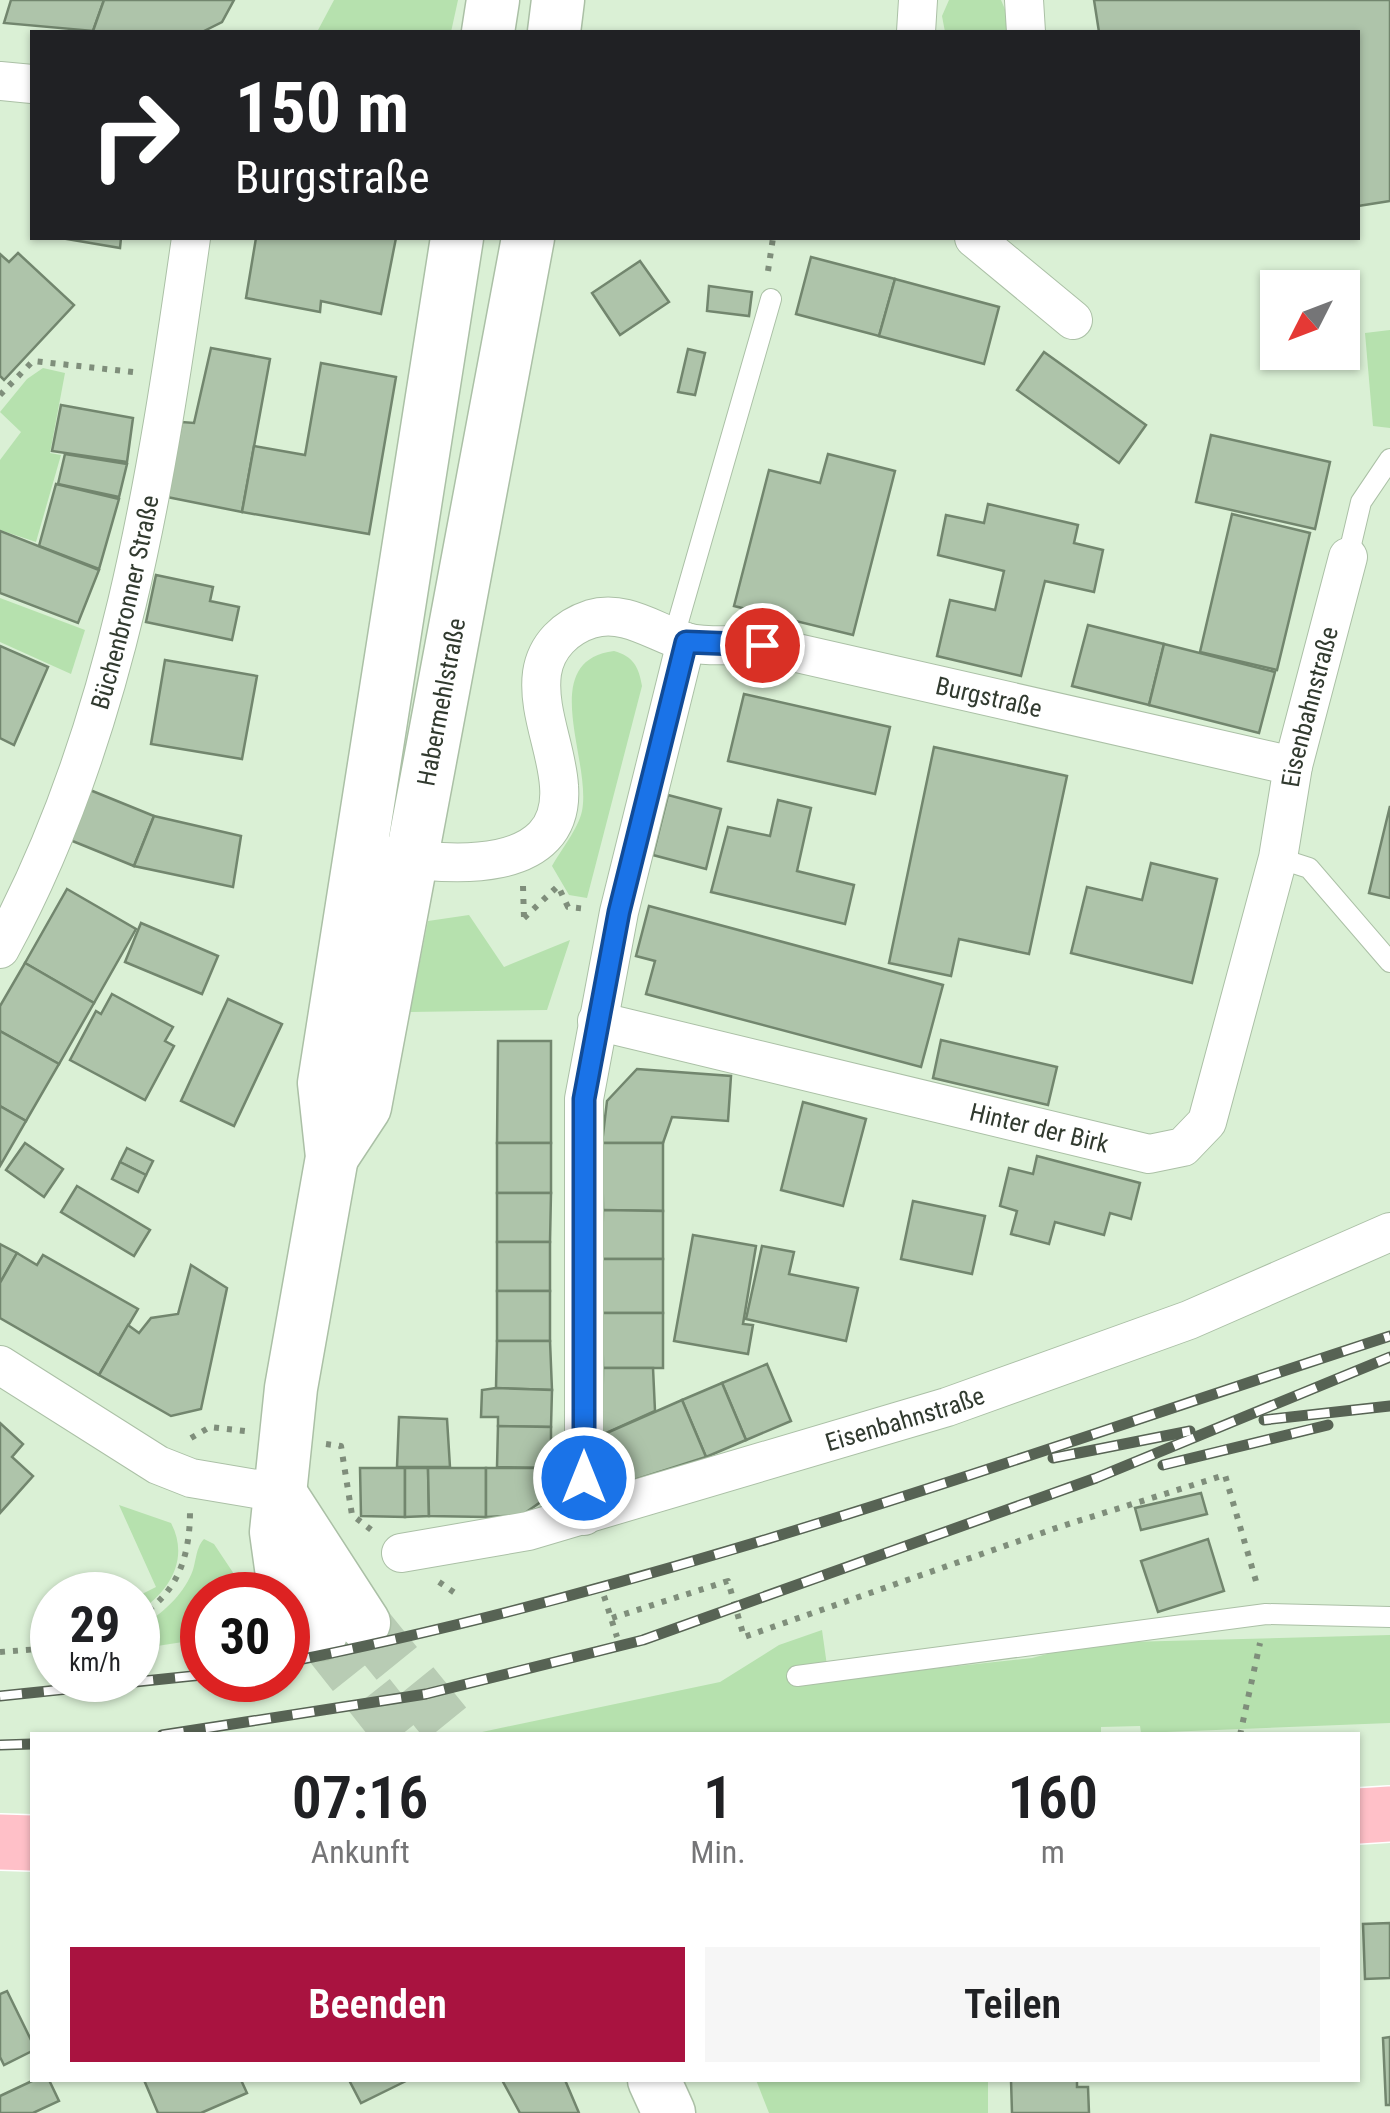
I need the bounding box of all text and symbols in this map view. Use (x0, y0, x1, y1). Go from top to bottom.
text: 150 m (235, 67, 409, 149)
icon: right (70, 70, 200, 200)
text: Burgstraße (235, 151, 430, 204)
north arrow (1260, 270, 1360, 370)
map controls (1260, 270, 1360, 370)
street label: Büchenbronner Straße (85, 493, 164, 713)
pin (720, 603, 805, 688)
street label: Habermehlstraße (411, 616, 471, 788)
icon: arrive (735, 618, 790, 673)
street label: Eisenbahnstraße (1275, 623, 1344, 789)
street label: Burgstraße (933, 671, 1045, 723)
street label: Hinter der Birk (967, 1097, 1112, 1158)
street label: Eisenbahnstraße (822, 1380, 988, 1457)
position arrow (532, 1426, 636, 1530)
speed limit sign: 30 (180, 1572, 310, 1702)
text: 29 (70, 1596, 120, 1654)
text: km/h (69, 1648, 121, 1677)
text: 07:16 (292, 1762, 428, 1833)
text: 1 (703, 1762, 733, 1833)
text: 160 (1008, 1762, 1098, 1833)
text: Ankunft (311, 1833, 410, 1871)
text: Min. (690, 1833, 746, 1871)
text: m (1041, 1833, 1065, 1871)
button: Beenden (70, 1947, 685, 2062)
button: Teilen (705, 1947, 1320, 2062)

